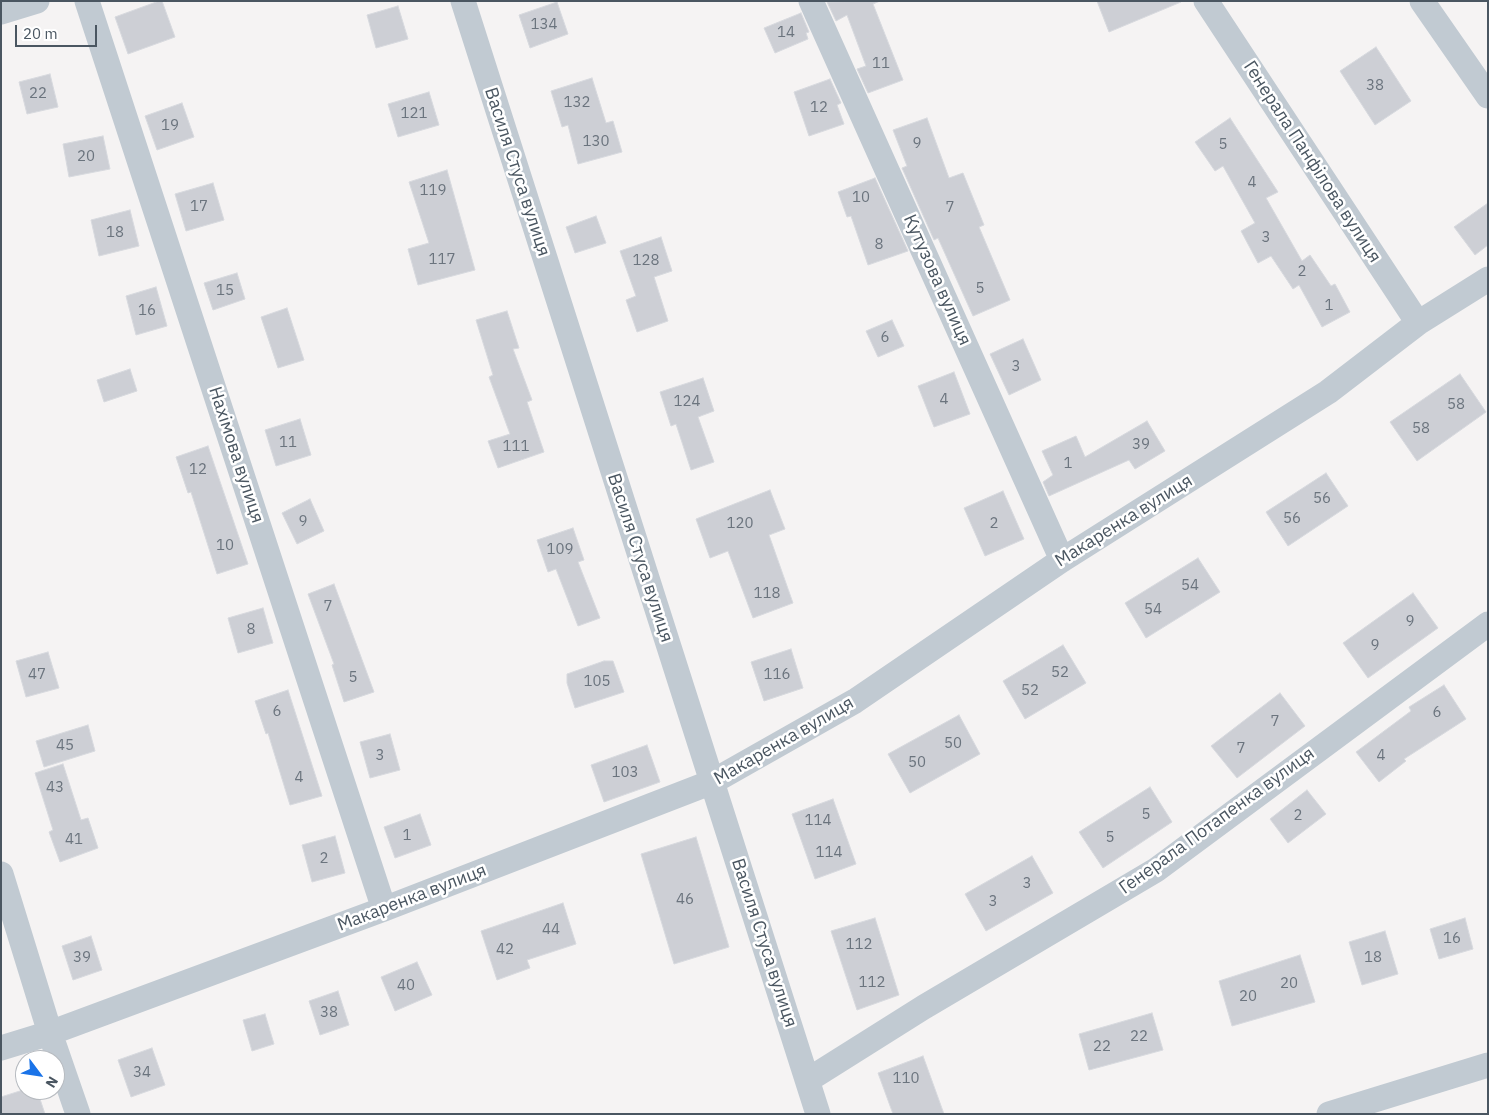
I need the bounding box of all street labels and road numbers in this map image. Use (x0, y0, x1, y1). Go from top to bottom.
street label: Генерала Панфілова вулиця (1239, 57, 1385, 267)
street label: Василя Стуса вулиця (479, 85, 555, 259)
street label: Кутузова вулиця (898, 211, 976, 349)
street label: Нахімова вулиця (204, 384, 268, 526)
street label: Макаренка вулиця (1051, 470, 1197, 572)
street label: Василя Стуса вулиця (602, 471, 678, 645)
street label: Макаренка вулиця (710, 692, 858, 790)
street label: Генерала Потапенка вулиця (1115, 743, 1319, 899)
street label: Василя Стуса вулиця (726, 856, 802, 1030)
street label: Макаренка вулиця (334, 860, 490, 936)

